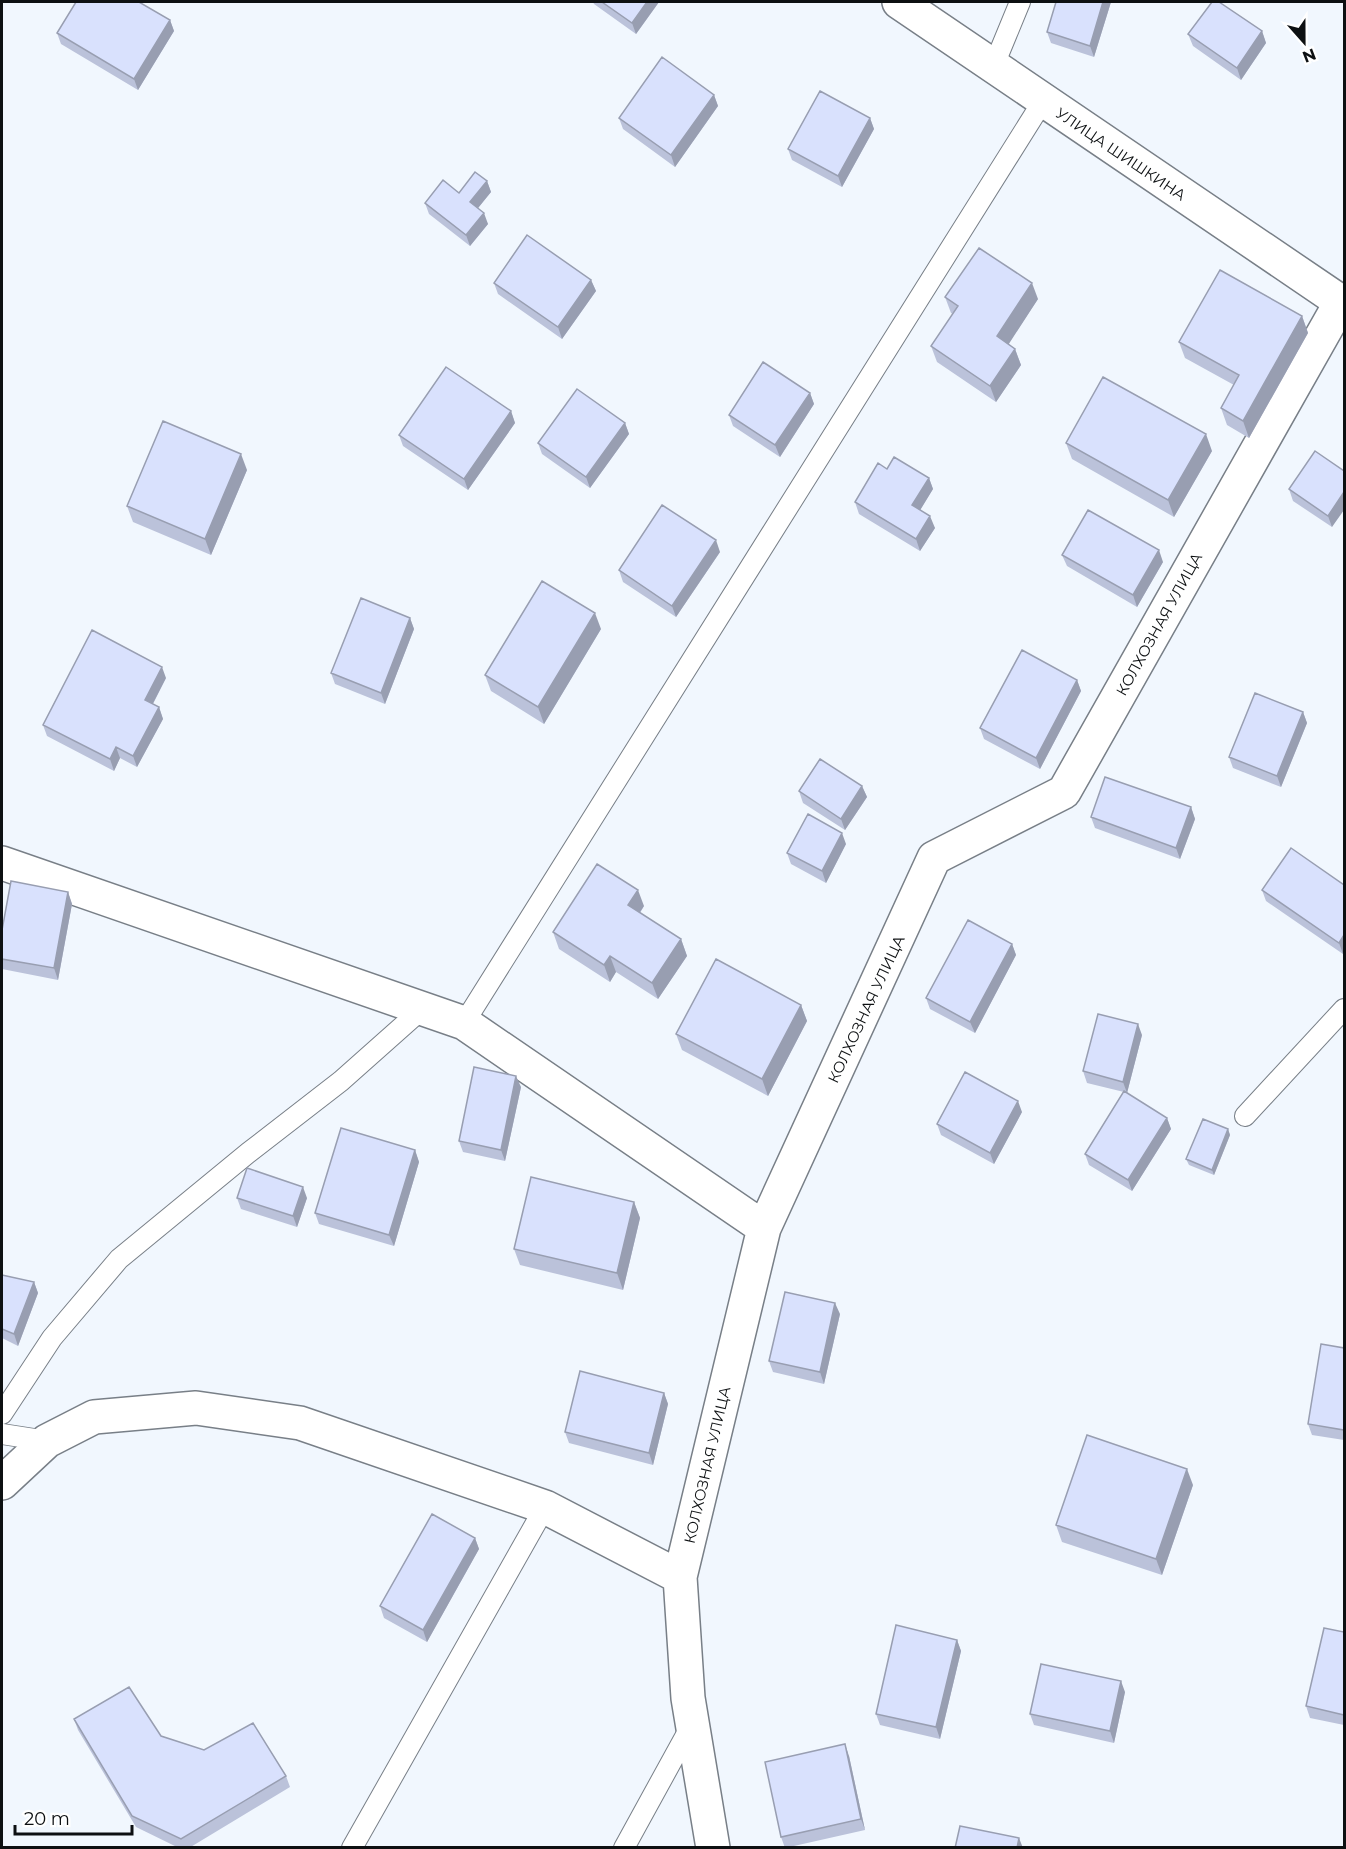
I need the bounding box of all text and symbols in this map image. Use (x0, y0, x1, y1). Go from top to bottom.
north arrow (1274, 12, 1334, 72)
text: N (1300, 44, 1319, 67)
street label: УЛИЦА ШИШКИНА (1052, 103, 1190, 205)
street label: КОЛХОЗНАЯ УЛИЦА (1112, 549, 1206, 699)
street label: КОЛХОЗНАЯ УЛИЦА (823, 932, 909, 1086)
street label: КОЛХОЗНАЯ УЛИЦА (680, 1385, 734, 1545)
scale bar (15, 1798, 132, 1836)
text: 20 m (24, 1808, 70, 1830)

